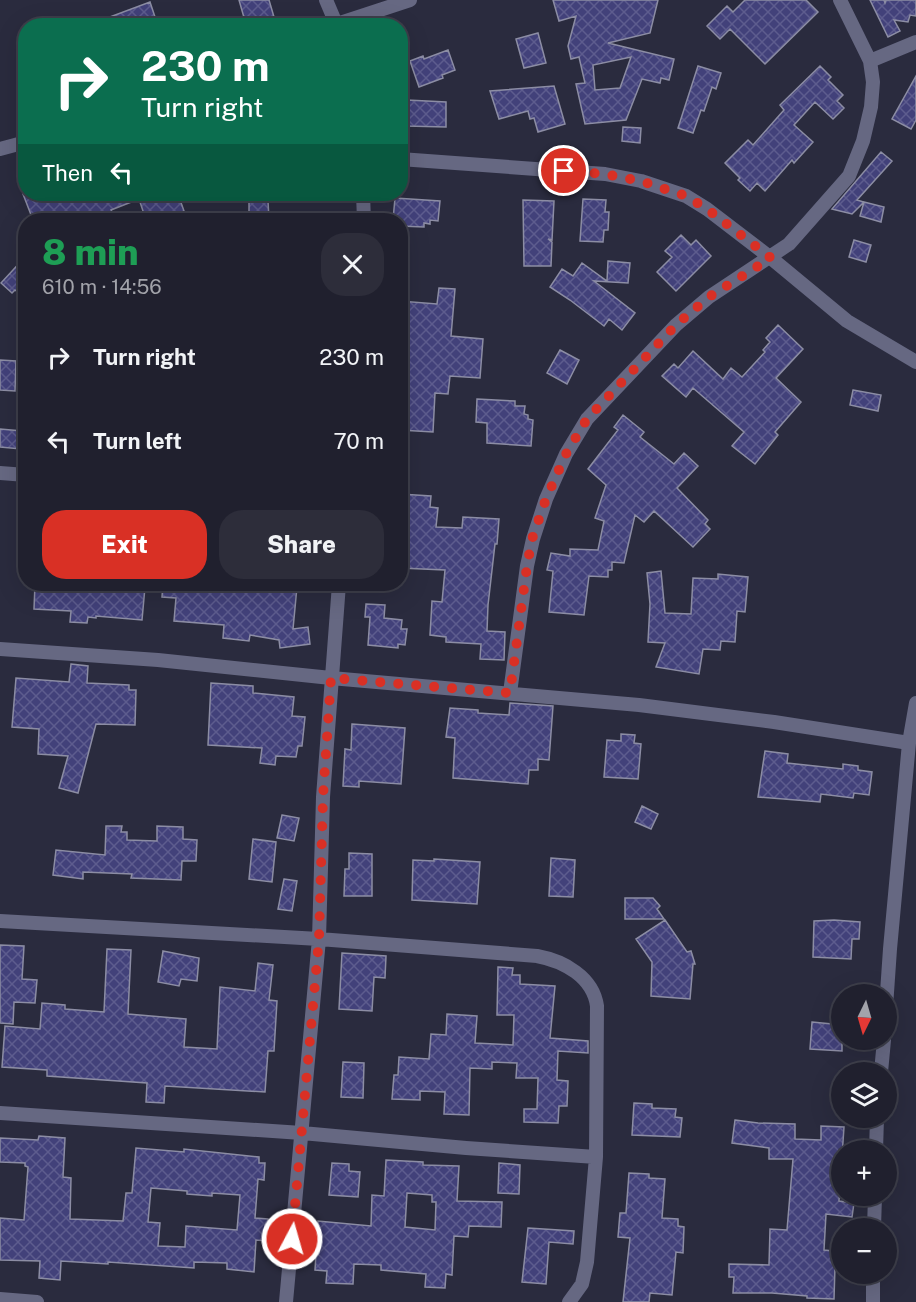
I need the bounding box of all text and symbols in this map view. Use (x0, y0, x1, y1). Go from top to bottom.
text: 230 m (141, 41, 270, 90)
icon: right (42, 42, 120, 120)
text: Turn right (141, 91, 264, 123)
pin (538, 145, 589, 196)
icon: arrive (547, 154, 580, 187)
icon: left (105, 156, 138, 189)
text: Then (42, 160, 93, 186)
text: 8 min (42, 231, 139, 273)
button: close (321, 233, 384, 296)
text: 610 m · 14:56 (42, 275, 162, 299)
icon: right (42, 341, 75, 374)
text: Turn right (93, 344, 196, 370)
text: 230 m (319, 344, 384, 370)
icon: left (42, 425, 75, 458)
text: Turn left (93, 428, 182, 454)
text: 70 m (333, 428, 384, 454)
button: Exit (42, 510, 207, 579)
button: Share (219, 510, 384, 579)
north arrow (831, 984, 897, 1050)
map controls (831, 984, 897, 1284)
button: layers (831, 1062, 897, 1128)
button: + (831, 1140, 897, 1206)
position arrow (260, 1207, 324, 1271)
button: − (831, 1218, 897, 1284)

